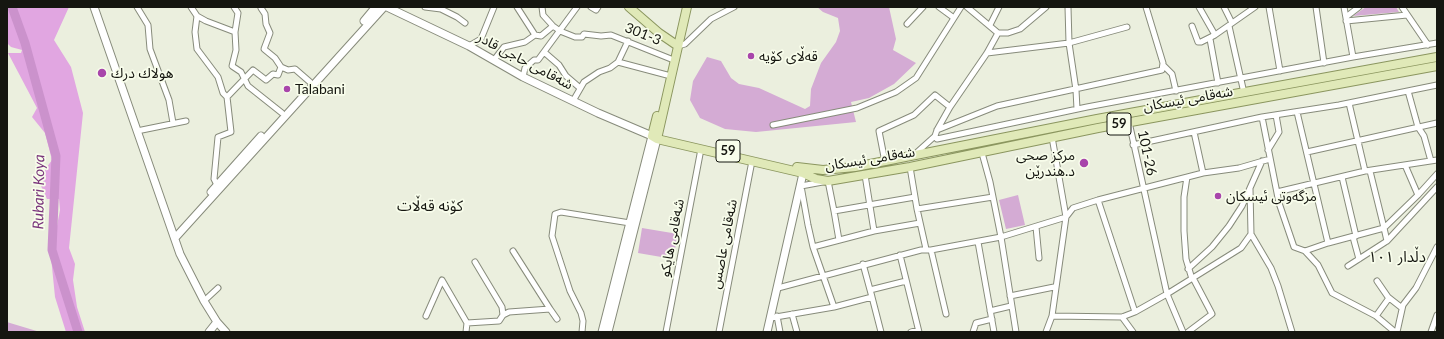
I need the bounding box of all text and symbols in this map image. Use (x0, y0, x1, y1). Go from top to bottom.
street label: 301-3 (622, 19, 664, 49)
street label: شەقامی حاجی قادر (474, 29, 576, 93)
place label: قەڵای کۆیە (759, 48, 818, 64)
marker: قەڵای کۆیە (746, 51, 756, 61)
place label: هولاك درك (111, 65, 174, 81)
marker: هولاك درك (96, 67, 108, 79)
place label: Talabani (295, 81, 345, 97)
street label: شەقامی ئیسکان (1142, 83, 1234, 115)
marker: Talabani (282, 84, 292, 94)
road number: 59 (1107, 113, 1131, 135)
street label: 101-26 (1134, 129, 1160, 177)
road number: 59 (716, 140, 740, 162)
street label: شەقامی ئیسکان (824, 144, 916, 174)
place label: مرکز صحی د.هندرێن (1016, 147, 1075, 180)
water label: Rubari Koya (29, 154, 49, 230)
marker: مرکز صحی د.هندرێن (1078, 157, 1090, 169)
place label: مزگەوتی ئیسکان (1226, 188, 1317, 204)
marker: مزگەوتی ئیسکان (1213, 191, 1223, 201)
district label: کۆنە قەڵات (397, 197, 463, 215)
street label: شه‌قامی هایكو (656, 197, 688, 279)
street label: شه‌قامی عاصس (707, 198, 741, 290)
district label: دڵدار ١٠١ (1368, 248, 1426, 266)

